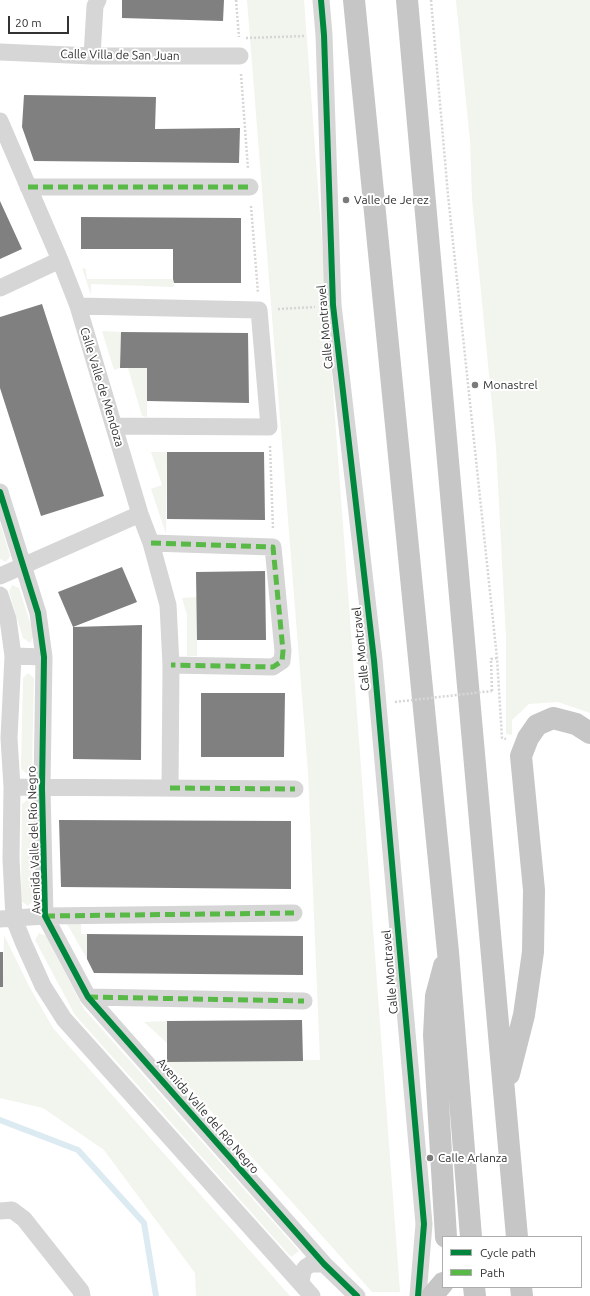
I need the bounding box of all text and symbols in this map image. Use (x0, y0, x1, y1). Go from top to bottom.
scale bar (10, 8, 71, 34)
text: 20 m (15, 16, 42, 29)
street label: Calle Villa de San Juan (60, 47, 180, 63)
place label: Valle de Jerez (354, 193, 429, 207)
marker: Valle de Jerez (341, 195, 351, 205)
street label: Calle Montravel (314, 284, 336, 370)
street label: Calle Valle de Mendoza (77, 325, 127, 449)
place label: Monastrel (483, 378, 538, 392)
marker: Monastrel (470, 380, 480, 390)
street label: Calle Montravel (349, 606, 373, 692)
street label: Avenida Valle del Río Negro (24, 766, 44, 914)
street label: Calle Montravel (379, 929, 401, 1015)
street label: Avenida Valle del Río Negro (154, 1055, 262, 1177)
place label: Calle Arlanza (438, 1151, 507, 1165)
marker: Calle Arlanza (425, 1153, 435, 1163)
legend (442, 1236, 582, 1288)
text: Cycle path (480, 1246, 536, 1259)
text: Path (480, 1266, 505, 1279)

